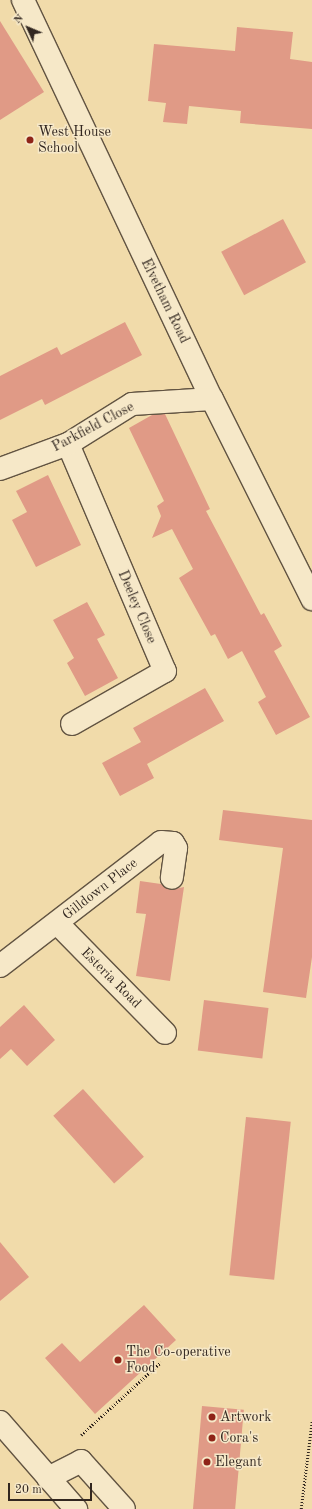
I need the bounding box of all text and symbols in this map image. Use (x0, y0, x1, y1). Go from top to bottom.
north arrow (8, 8, 48, 48)
text: N (12, 12, 26, 26)
place label: West House School (38, 124, 111, 156)
marker: West House School (25, 135, 35, 145)
street label: Elvetham Road (137, 256, 193, 346)
street label: Parkfield Close (49, 398, 137, 456)
street label: Deeley Close (114, 568, 160, 646)
street label: Gilldown Place (59, 855, 141, 923)
street label: Esteria Road (77, 944, 145, 1012)
place label: The Co-operative Food (126, 1344, 231, 1376)
marker: The Co-operative Food (113, 1355, 123, 1365)
place label: Artwork (220, 1409, 271, 1425)
marker: Artwork (207, 1412, 217, 1422)
place label: Cora's (220, 1430, 258, 1446)
marker: Cora's (207, 1433, 217, 1443)
place label: Elegant (215, 1454, 262, 1470)
marker: Elegant (202, 1457, 212, 1467)
scale bar (10, 1475, 94, 1501)
text: 20 m (15, 1484, 42, 1496)

